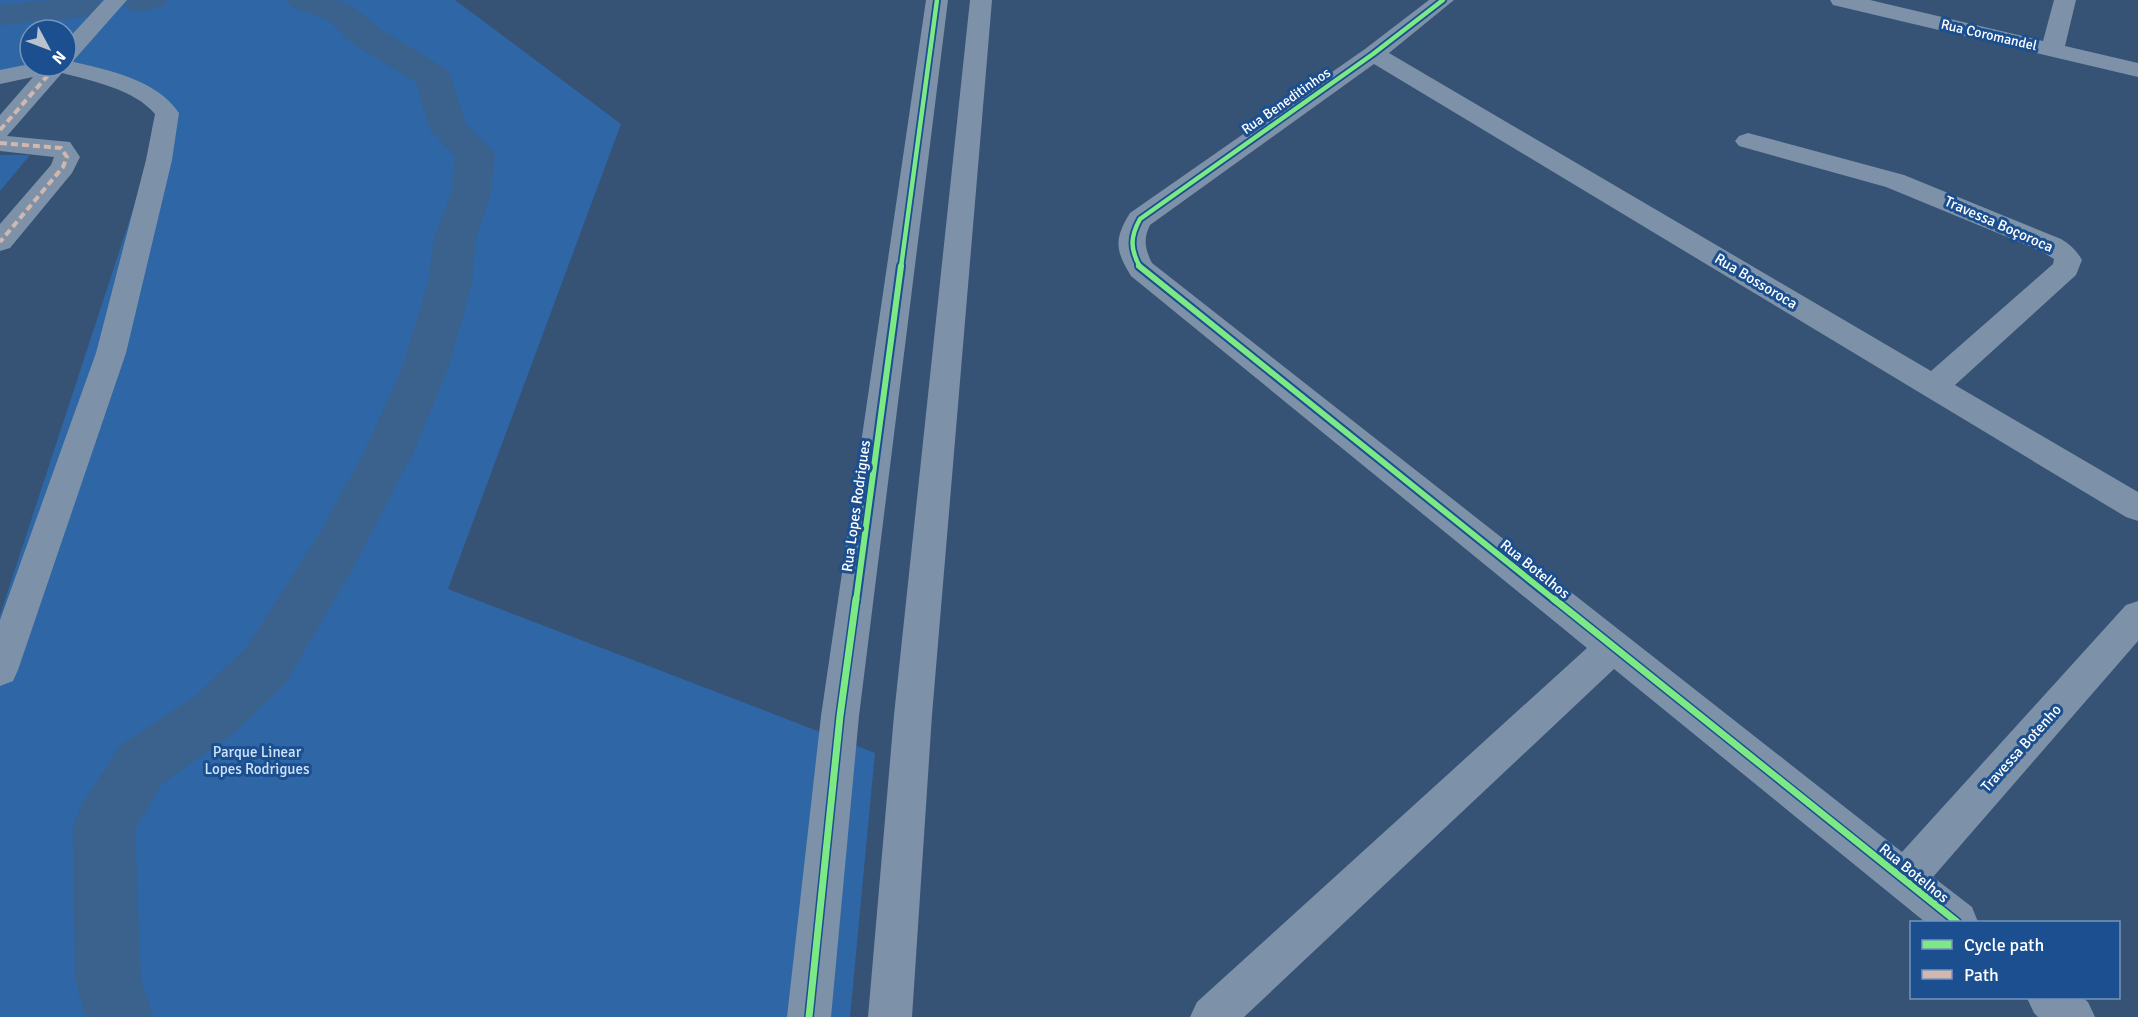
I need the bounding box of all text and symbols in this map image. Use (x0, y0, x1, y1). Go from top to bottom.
street label: Rua Coromandel (1939, 16, 2039, 54)
north arrow (18, 18, 78, 78)
text: N (47, 46, 70, 68)
street label: Rua Beneditinhos (1238, 64, 1334, 138)
street label: Travessa Boçoroca (1942, 192, 2056, 256)
street label: Rua Bossoroca (1711, 249, 1801, 313)
street label: Rua Lopes Rodrigues (838, 439, 874, 573)
street label: Rua Botelhos (1497, 536, 1574, 603)
street label: Travessa Botenho (1977, 701, 2065, 795)
park label: Parque Linear Lopes Rodrigues (204, 743, 310, 778)
street label: Rua Botelhos (1876, 840, 1953, 907)
legend (1910, 921, 2120, 999)
text: Cycle path (1964, 934, 2044, 956)
text: Path (1964, 964, 1999, 986)

